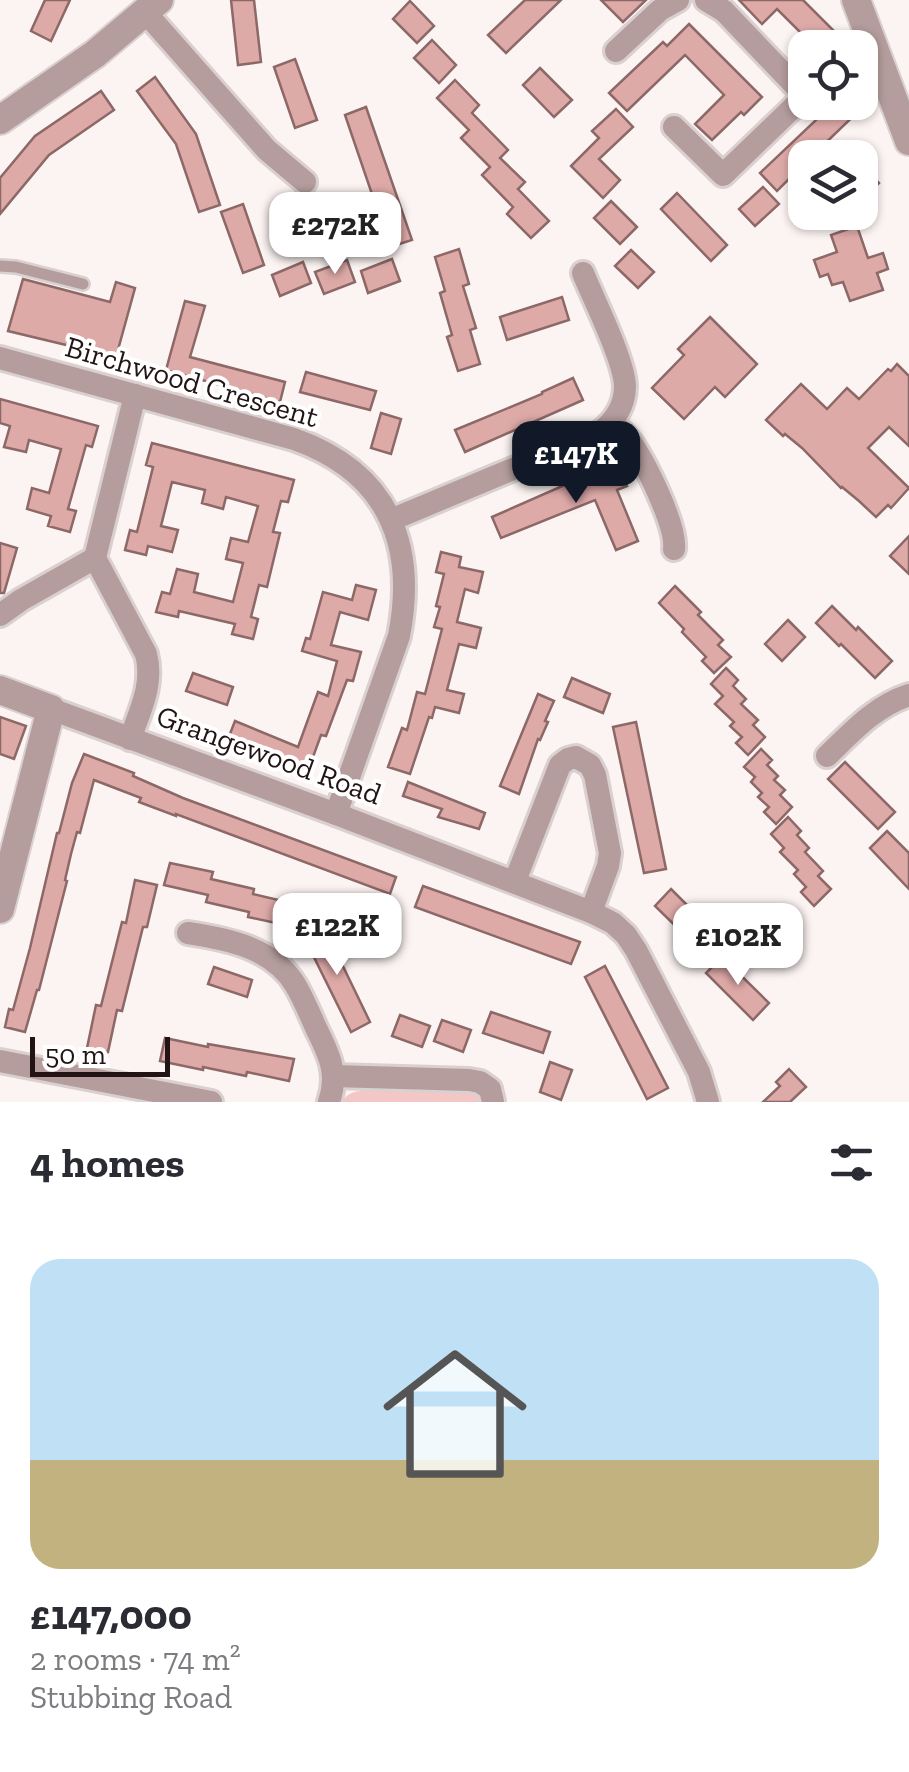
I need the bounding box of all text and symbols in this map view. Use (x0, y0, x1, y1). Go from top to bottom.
map controls (788, 30, 878, 230)
button: locate (788, 30, 878, 120)
button: layers (788, 140, 878, 230)
pin: £272K (265, 192, 405, 277)
text: £272K (291, 205, 379, 243)
street label: Birchwood Crescent (61, 329, 323, 435)
pin: £147K (506, 421, 646, 506)
text: £147K (534, 434, 618, 472)
street label: Grangewood Road (152, 698, 387, 813)
pin: £122K (267, 893, 407, 978)
pin: £102K (668, 903, 808, 988)
text: £122K (295, 906, 379, 944)
text: £102K (695, 916, 781, 954)
scale bar (30, 1032, 170, 1076)
text: 50 m (45, 1038, 106, 1071)
icon: filters (824, 1135, 879, 1190)
text: 4 homes (30, 1137, 185, 1188)
icon: home (365, 1324, 545, 1504)
text: £147,000 (30, 1589, 192, 1640)
text: 2 rooms · 74 m² (30, 1640, 241, 1678)
text: Stubbing Road (30, 1678, 232, 1716)

